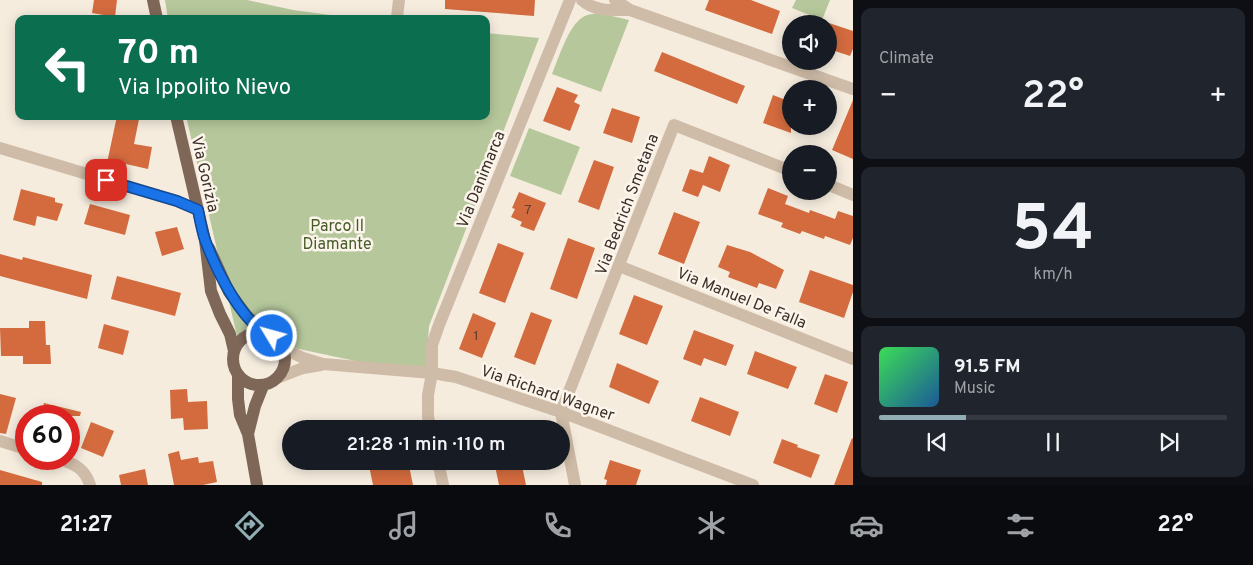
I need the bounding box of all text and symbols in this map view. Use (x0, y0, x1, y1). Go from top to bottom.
map controls (782, 15, 837, 200)
button: sound (782, 15, 837, 70)
text: 70 m (118, 32, 199, 76)
icon: left (35, 35, 100, 100)
text: Climate (879, 49, 934, 69)
text: 22° (1022, 73, 1084, 122)
text: Via Ippolito Nievo (118, 75, 291, 102)
text: − (879, 79, 897, 115)
text: + (1209, 79, 1227, 115)
button: + (782, 80, 837, 135)
street label: Via Danimarca (453, 128, 510, 231)
street label: Via Bedrich Smetana (592, 131, 664, 278)
street label: Via Gorizia (186, 135, 222, 214)
button: − (782, 145, 837, 200)
pin (85, 159, 127, 201)
icon: arrive (92, 166, 120, 194)
text: 54 (1012, 191, 1094, 273)
house number: 7 (524, 202, 532, 219)
park label: Parco Il Diamante (302, 217, 372, 255)
street label: Via Manuel De Falla (673, 264, 809, 334)
text: km/h (1034, 265, 1072, 285)
position arrow (245, 309, 297, 361)
house number: 1 (473, 328, 479, 345)
text: 91.5 FM (954, 355, 1021, 379)
street label: Via Richard Wagner (478, 362, 617, 426)
text: Music (954, 379, 995, 399)
speed limit sign: 60 (15, 405, 80, 470)
icon: previous (923, 428, 951, 456)
icon: pause (1039, 428, 1067, 456)
icon: next (1155, 428, 1183, 456)
text: 21:28 · 1 min · 110 m (347, 433, 505, 457)
icon: directions (232, 508, 267, 543)
icon: music (386, 508, 421, 543)
icon: phone (540, 508, 575, 543)
icon: climate (694, 508, 729, 543)
icon: car (849, 508, 884, 543)
icon: filters (1003, 508, 1038, 543)
text: 21:27 (60, 512, 112, 539)
text: 22° (1157, 512, 1193, 539)

